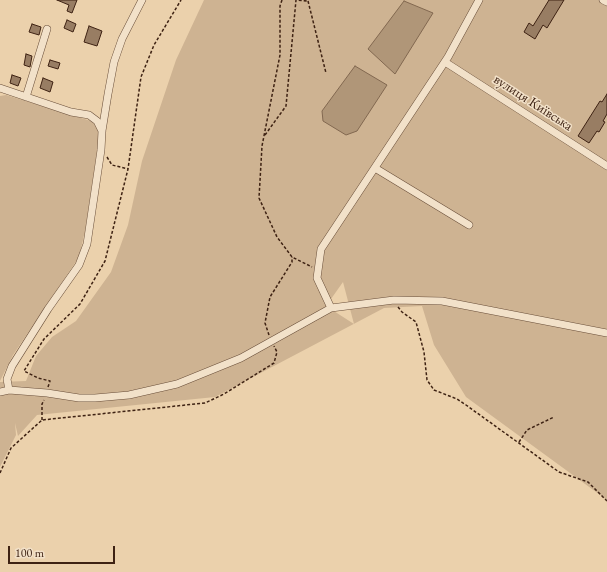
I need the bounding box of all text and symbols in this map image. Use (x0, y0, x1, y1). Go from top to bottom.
street label: вулиця Київська (490, 71, 576, 135)
scale bar (10, 538, 117, 564)
text: 100 m (15, 545, 44, 561)

